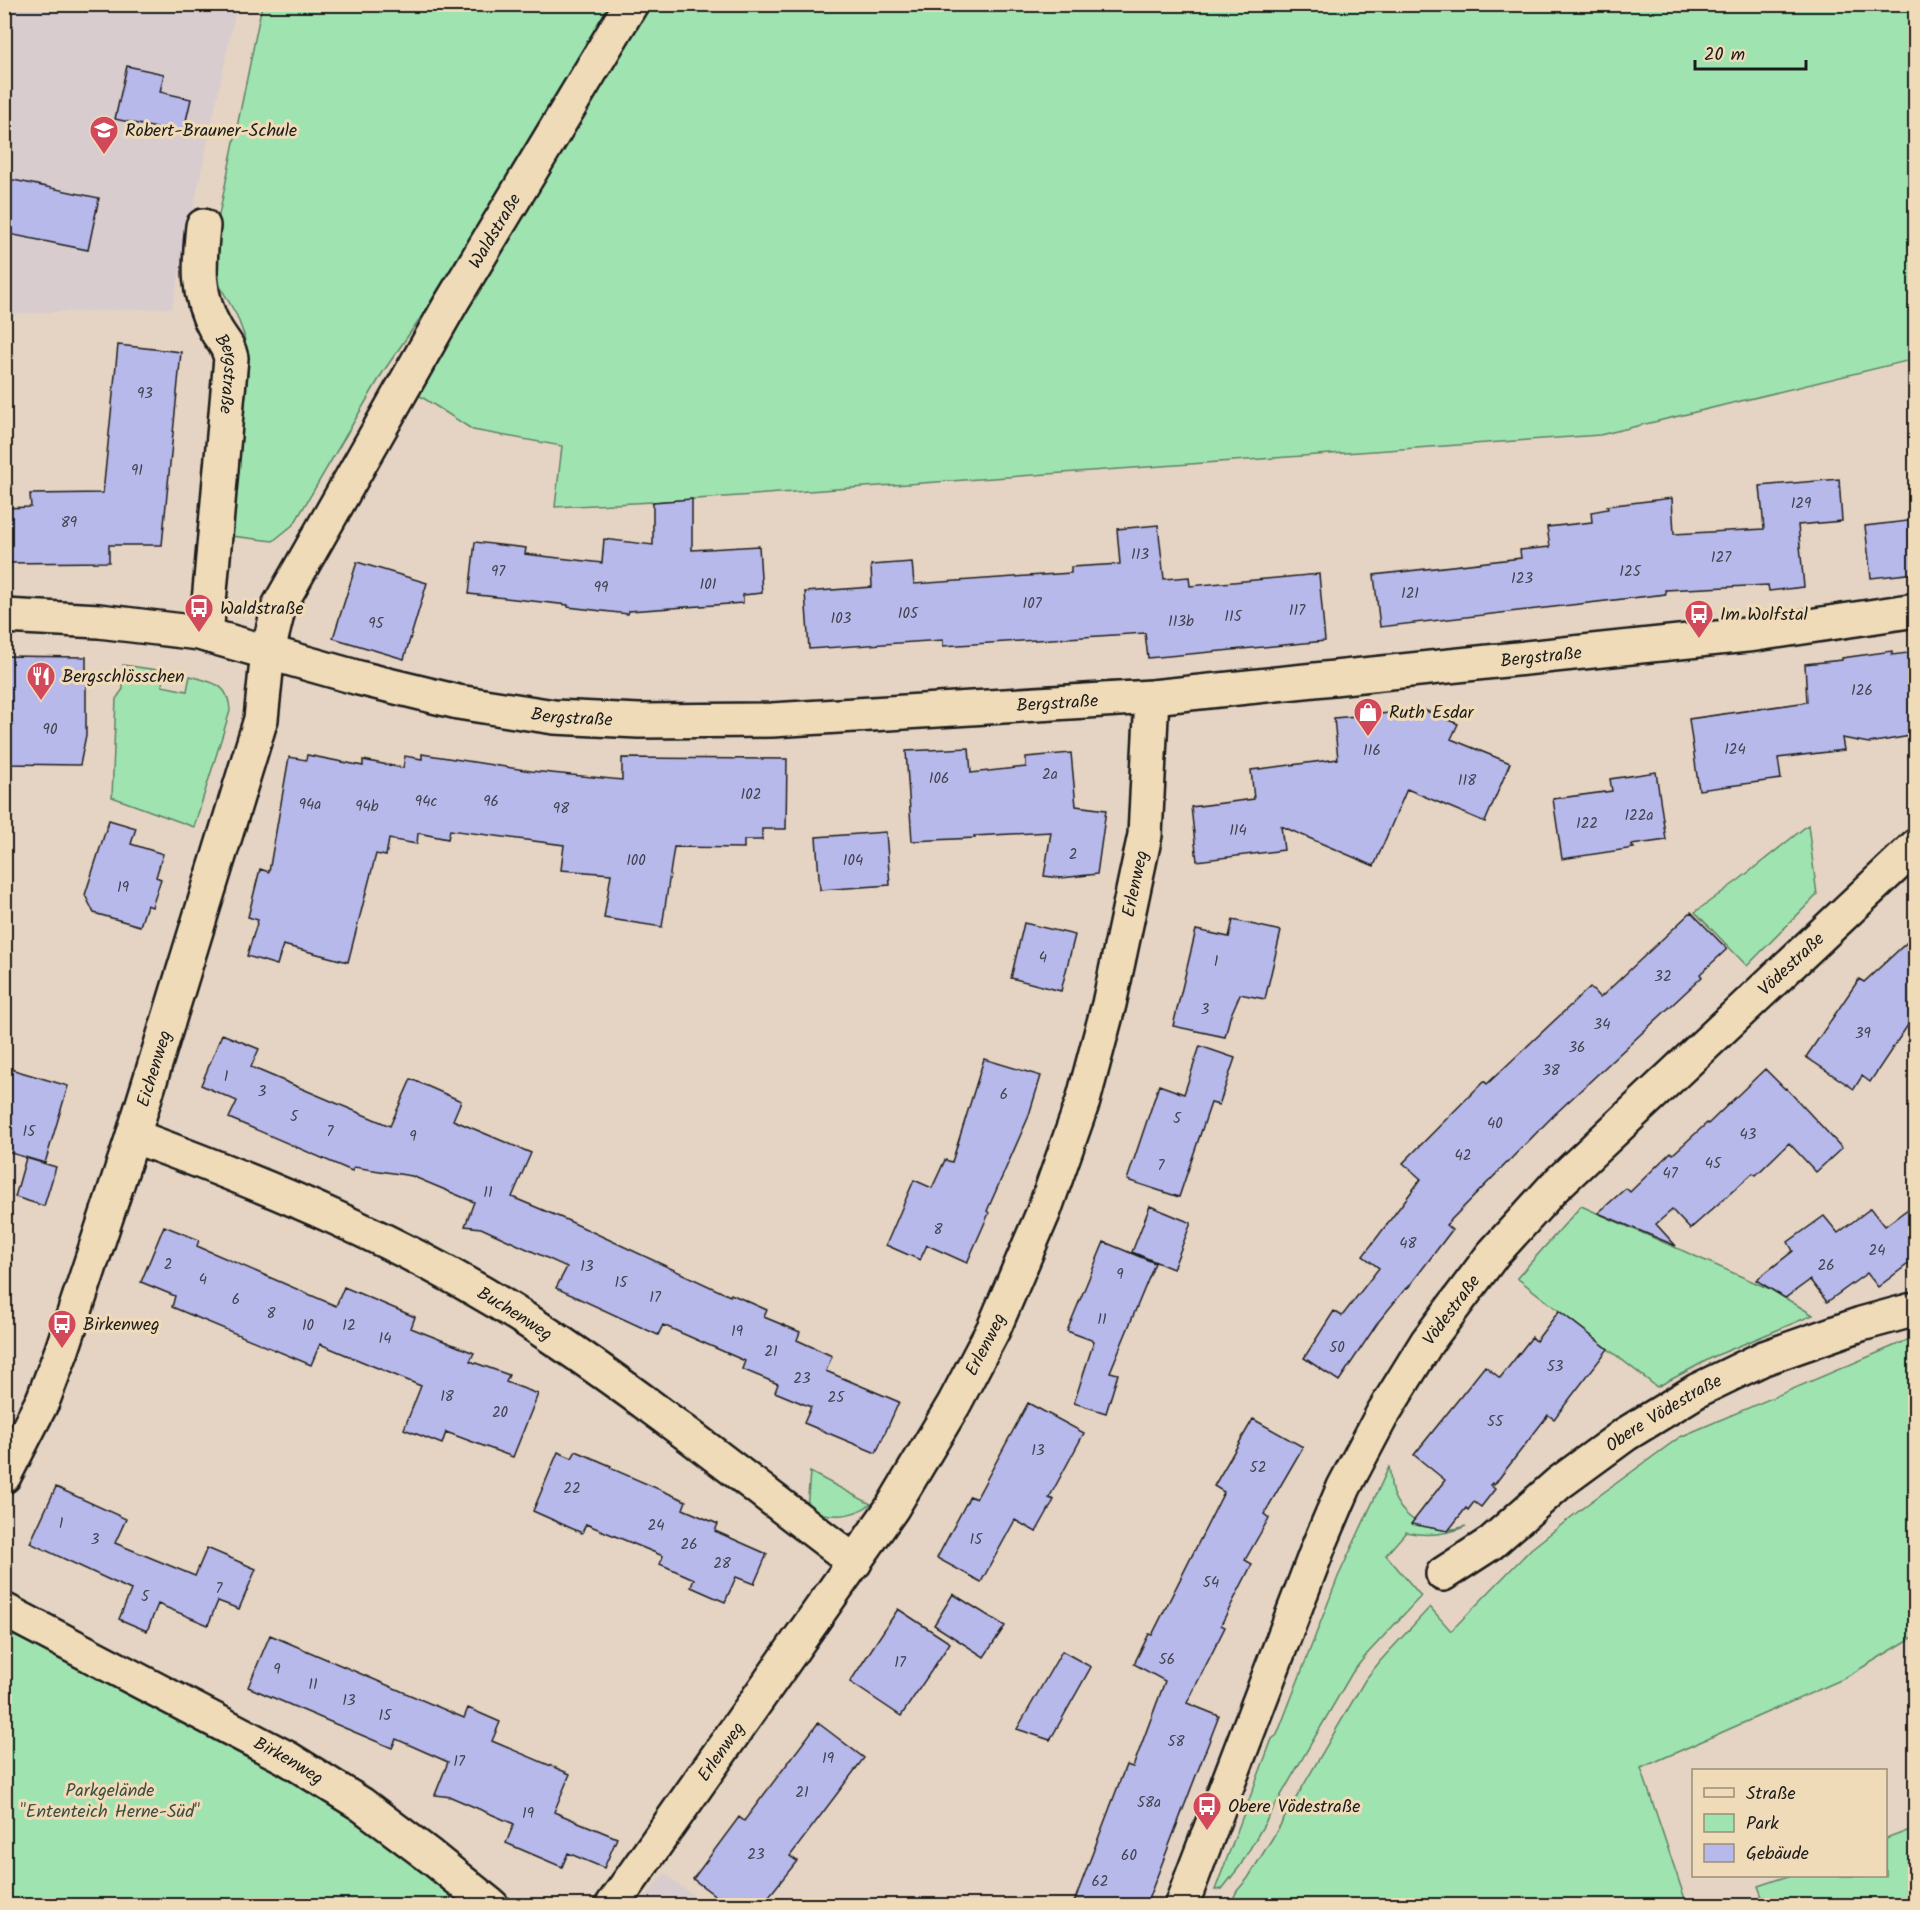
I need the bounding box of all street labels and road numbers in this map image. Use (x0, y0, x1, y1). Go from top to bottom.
street label: Waldstraße (462, 188, 530, 275)
street label: Bergstraße (206, 328, 244, 415)
street label: Bergstraße (1499, 639, 1583, 677)
street label: Bergstraße (1016, 687, 1099, 721)
street label: Bergstraße (529, 701, 613, 736)
street label: Erlenweg (1115, 848, 1157, 920)
street label: Vödestraße (1752, 926, 1832, 1004)
street label: Eichenweg (130, 1027, 181, 1111)
street label: Vödestraße (1416, 1269, 1489, 1352)
street label: Buchenweg (471, 1280, 558, 1349)
street label: Erlenweg (958, 1309, 1015, 1382)
street label: Obere Vödestraße (1600, 1367, 1727, 1461)
street label: Erlenweg (691, 1716, 753, 1788)
street label: Birkenweg (248, 1730, 329, 1793)

